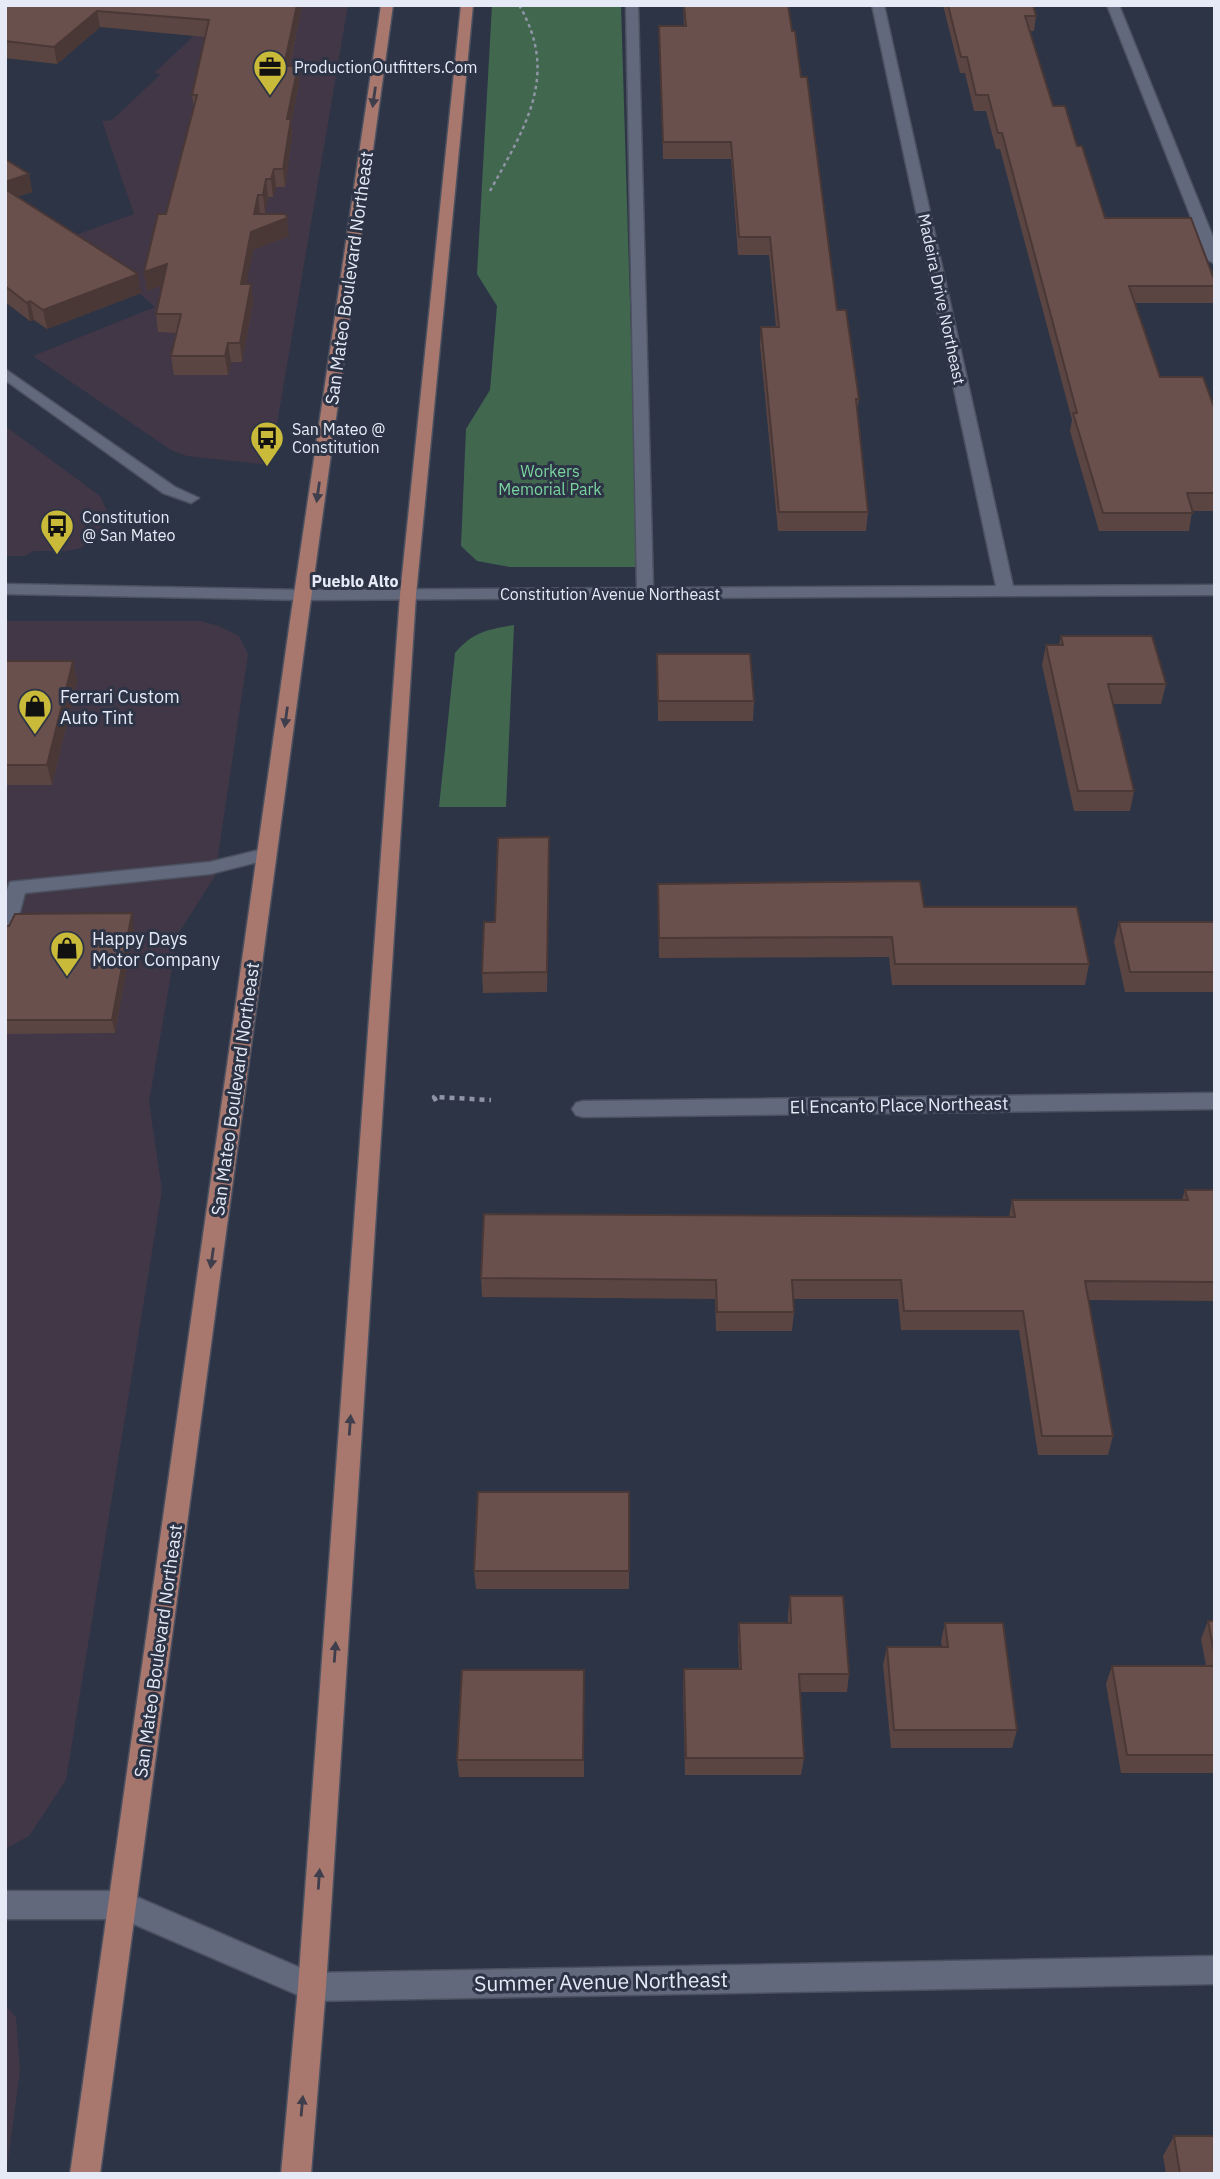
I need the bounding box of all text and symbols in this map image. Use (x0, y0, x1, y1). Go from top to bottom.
office icon: ProductionOutfitters.Com (251, 48, 289, 97)
place label: ProductionOutfitters.Com (294, 57, 477, 77)
one-way arrow (369, 86, 380, 108)
street label: San Mateo Boulevard Northeast (320, 150, 378, 406)
street label: Madeira Drive Northeast (914, 212, 970, 386)
bus stop icon: San Mateo @ Constitution (248, 419, 286, 468)
place label: San Mateo @ Constitution (292, 419, 386, 457)
park label: Workers Memorial Park (498, 461, 602, 499)
one-way arrow (312, 481, 323, 503)
bus stop icon: Constitution @ San Mateo (38, 507, 76, 556)
place label: Constitution @ San Mateo (82, 507, 176, 545)
district label: Pueblo Alto (311, 571, 399, 591)
street label: Constitution Avenue Northeast (500, 584, 720, 604)
place label: Ferrari Custom Auto Tint (60, 685, 180, 729)
shop icon: Ferrari Custom Auto Tint (16, 687, 54, 736)
one-way arrow (280, 706, 291, 728)
place label: Happy Days Motor Company (92, 927, 220, 971)
shop icon: Happy Days Motor Company (48, 929, 86, 978)
street label: San Mateo Boulevard Northeast (206, 961, 264, 1217)
street label: El Encanto Place Northeast (789, 1092, 1009, 1118)
one-way arrow (206, 1247, 217, 1269)
one-way arrow (345, 1414, 356, 1436)
street label: San Mateo Boulevard Northeast (129, 1523, 187, 1779)
one-way arrow (329, 1641, 340, 1663)
one-way arrow (314, 1868, 325, 1890)
street label: Summer Avenue Northeast (474, 1965, 728, 1997)
one-way arrow (297, 2095, 308, 2117)

